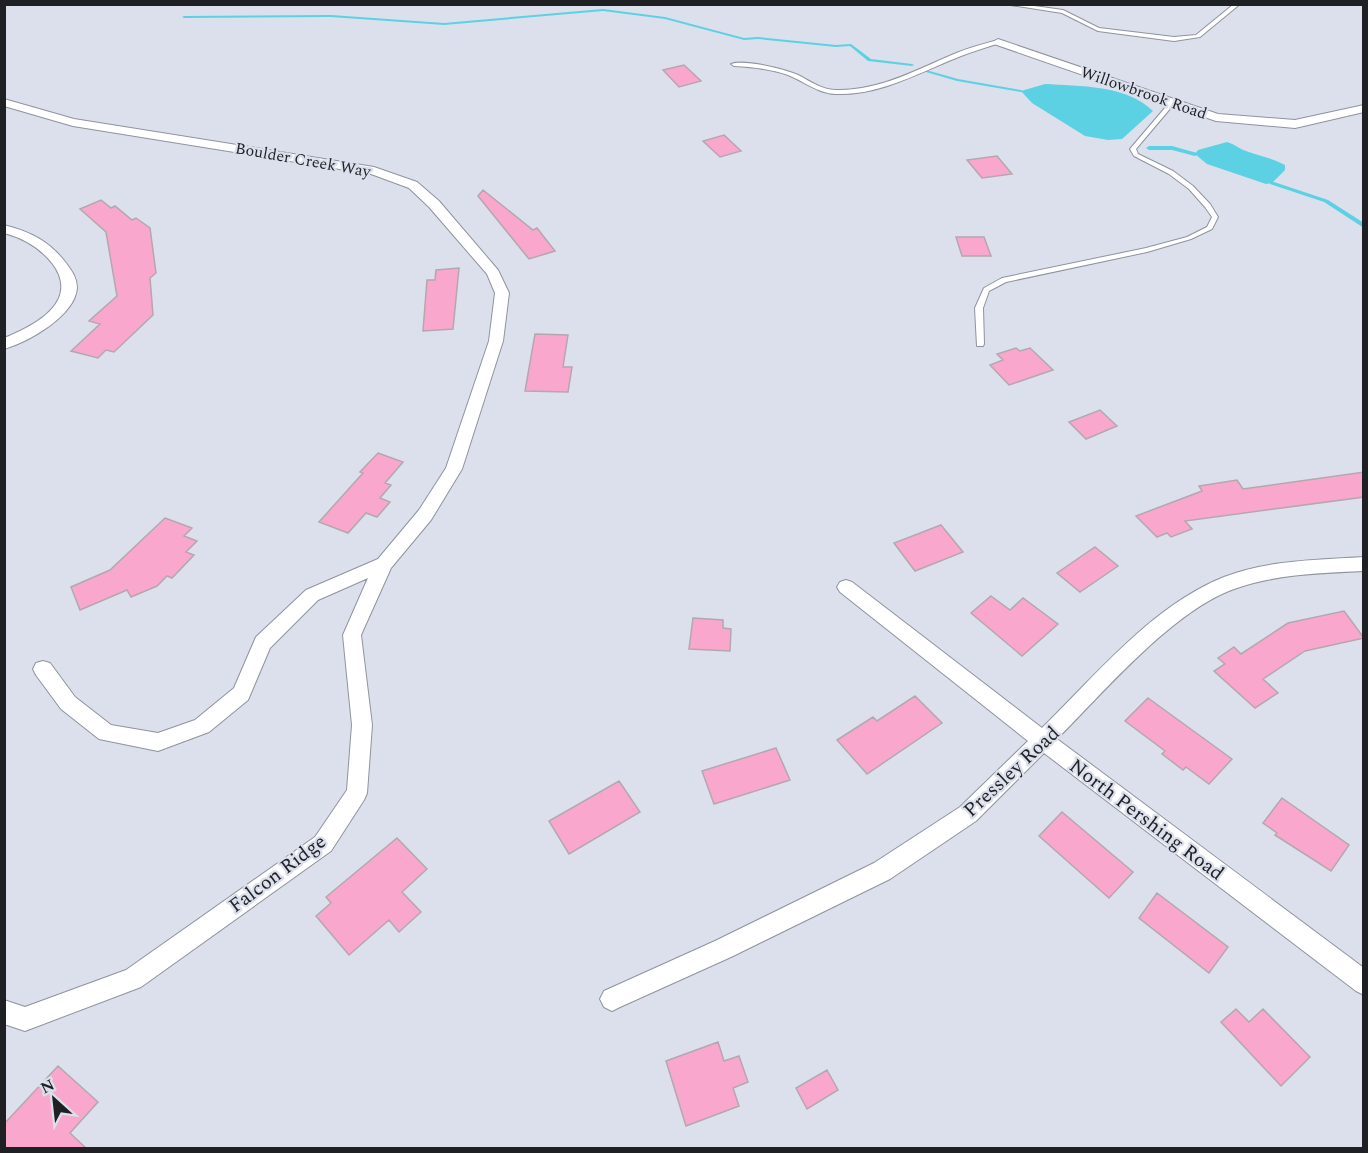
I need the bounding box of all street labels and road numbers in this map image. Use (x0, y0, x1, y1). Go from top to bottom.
street label: Willowbrook Road (1077, 60, 1210, 126)
street label: Boulder Creek Way (233, 136, 374, 184)
street label: Pressley Road (957, 719, 1067, 824)
street label: North Pershing Road (1063, 751, 1230, 888)
street label: Falcon Ridge (222, 827, 333, 921)

